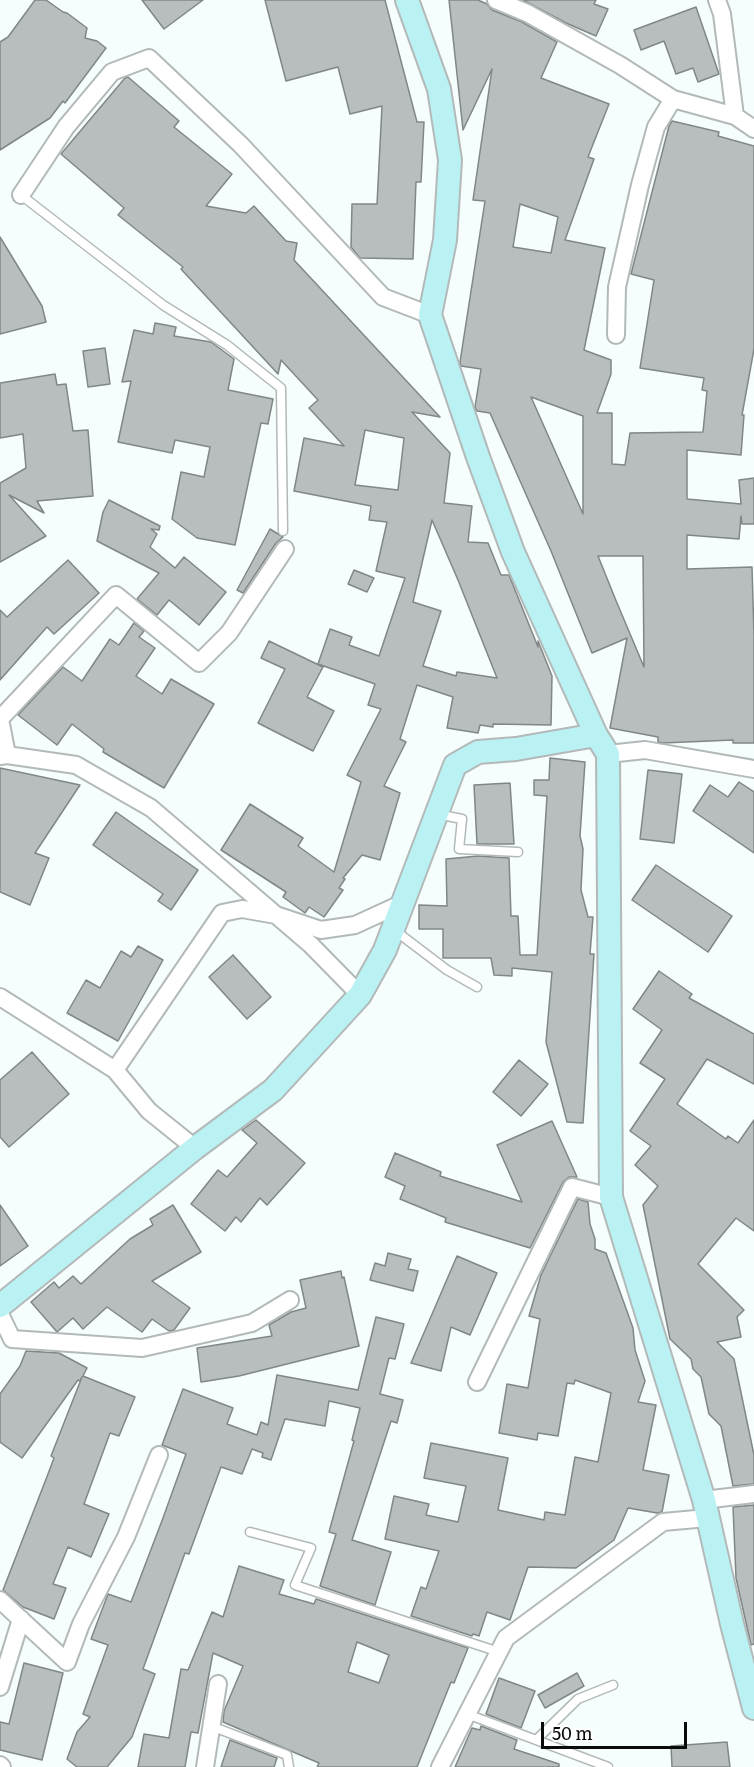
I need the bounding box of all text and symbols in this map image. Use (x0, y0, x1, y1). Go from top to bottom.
scale bar (544, 1710, 690, 1748)
text: 50 m (552, 1719, 593, 1746)

